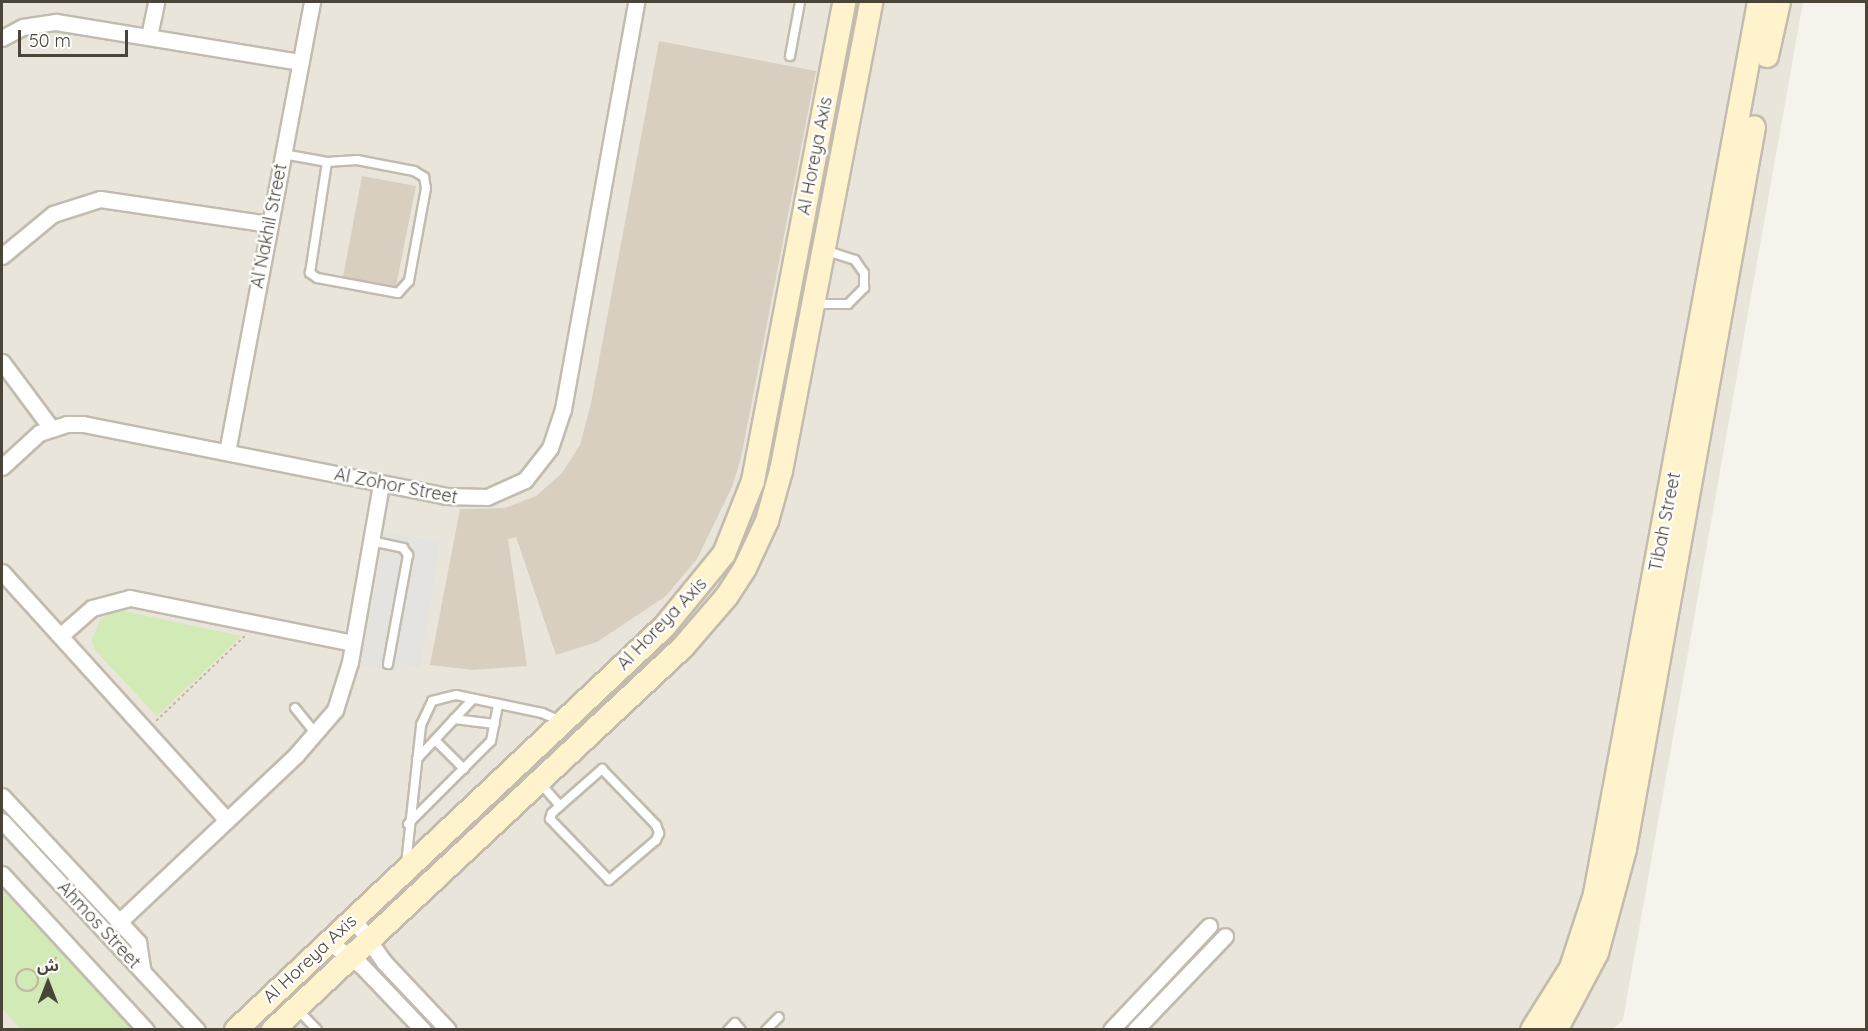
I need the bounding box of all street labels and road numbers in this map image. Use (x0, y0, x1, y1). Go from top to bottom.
street label: Al Horeya Axis (793, 95, 837, 217)
street label: Al Nakhil Street (246, 162, 292, 290)
street label: Al Zohor Street (332, 463, 460, 509)
street label: Tibah Street (1645, 470, 1685, 574)
street label: Al Horeya Axis (613, 573, 711, 675)
street label: Ahmos Street (53, 877, 145, 973)
street label: Al Horeya Axis (259, 910, 361, 1008)

